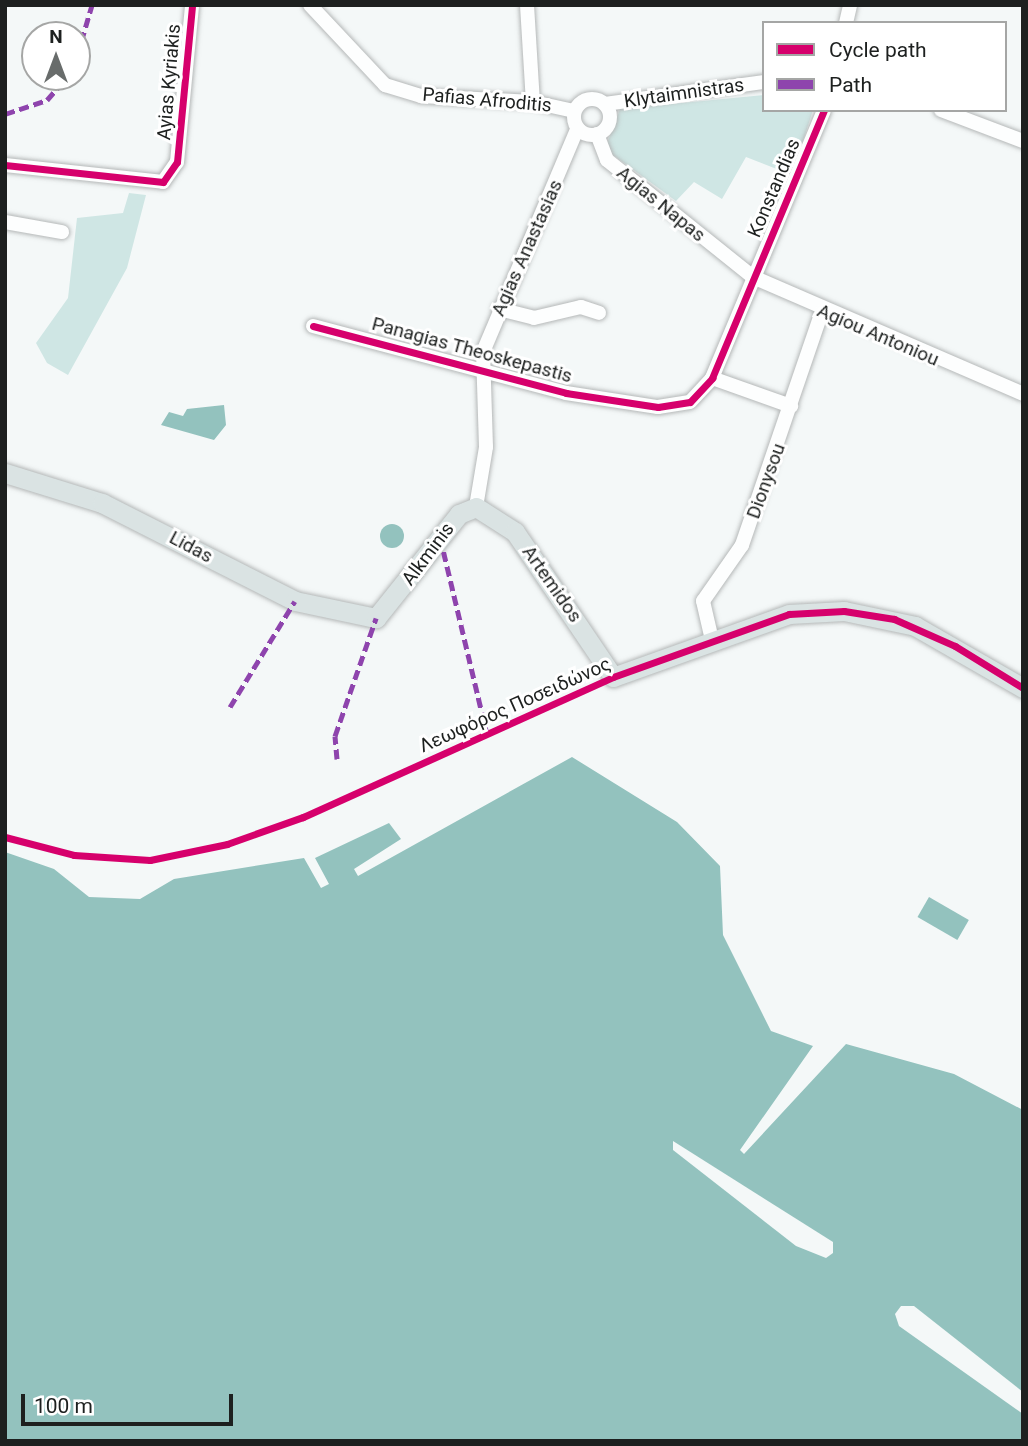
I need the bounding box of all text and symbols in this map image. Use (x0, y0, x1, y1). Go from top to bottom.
north arrow (21, 21, 91, 91)
legend (762, 21, 1007, 112)
street label: Ayias Kyriakis (153, 23, 185, 141)
text: N (49, 25, 63, 48)
text: Cycle path (829, 38, 927, 62)
street label: Klytaimnistras (623, 73, 745, 113)
text: Path (829, 73, 872, 97)
street label: Pafias Afroditis (421, 83, 553, 117)
street label: Konstandias (743, 135, 805, 241)
street label: Agias Napas (612, 161, 710, 247)
street label: Agias Anastasias (487, 176, 567, 320)
street label: Agiou Antoniou (814, 299, 942, 371)
street label: Panagias Theoskepastis (369, 312, 575, 388)
street label: Dionysou (742, 440, 790, 522)
street label: Alkminis (397, 518, 459, 590)
street label: Lidas (165, 526, 217, 568)
street label: Artemidos (517, 541, 587, 627)
street label: Λεωφόρος Ποσειδώνος (416, 652, 614, 758)
scale bar (24, 1380, 236, 1424)
text: 100 m (34, 1394, 93, 1418)

